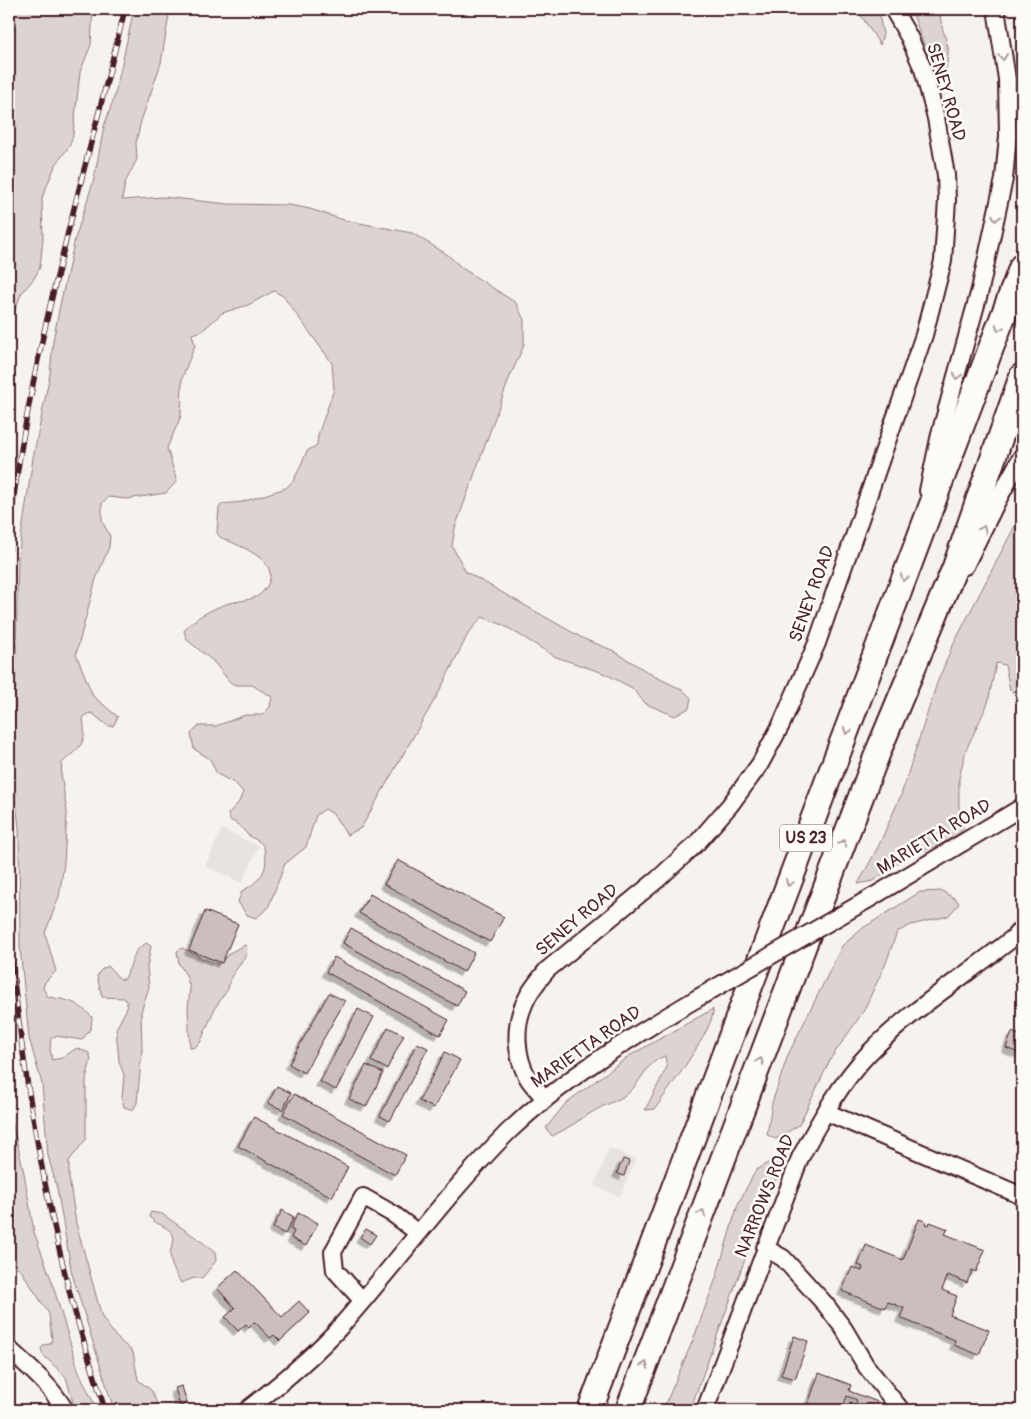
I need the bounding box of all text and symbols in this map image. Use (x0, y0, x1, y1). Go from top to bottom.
street label: SENEY ROAD (921, 40, 971, 144)
one-way arrow (998, 53, 1008, 61)
one-way arrow (991, 214, 1002, 223)
one-way arrow (995, 324, 1005, 332)
one-way arrow (952, 371, 963, 380)
one-way arrow (977, 525, 987, 534)
street label: SENEY ROAD (784, 543, 840, 645)
one-way arrow (900, 574, 910, 582)
one-way arrow (842, 726, 852, 734)
street label: MARIETTA ROAD (873, 794, 995, 880)
road number: US 23 (780, 824, 832, 851)
one-way arrow (837, 840, 847, 848)
one-way arrow (785, 878, 795, 886)
street label: SENEY ROAD (531, 879, 623, 961)
street label: MARIETTA ROAD (526, 1000, 646, 1094)
one-way arrow (754, 1057, 764, 1066)
street label: NARROWS ROAD (730, 1131, 800, 1261)
one-way arrow (696, 1209, 707, 1218)
one-way arrow (639, 1361, 649, 1369)

